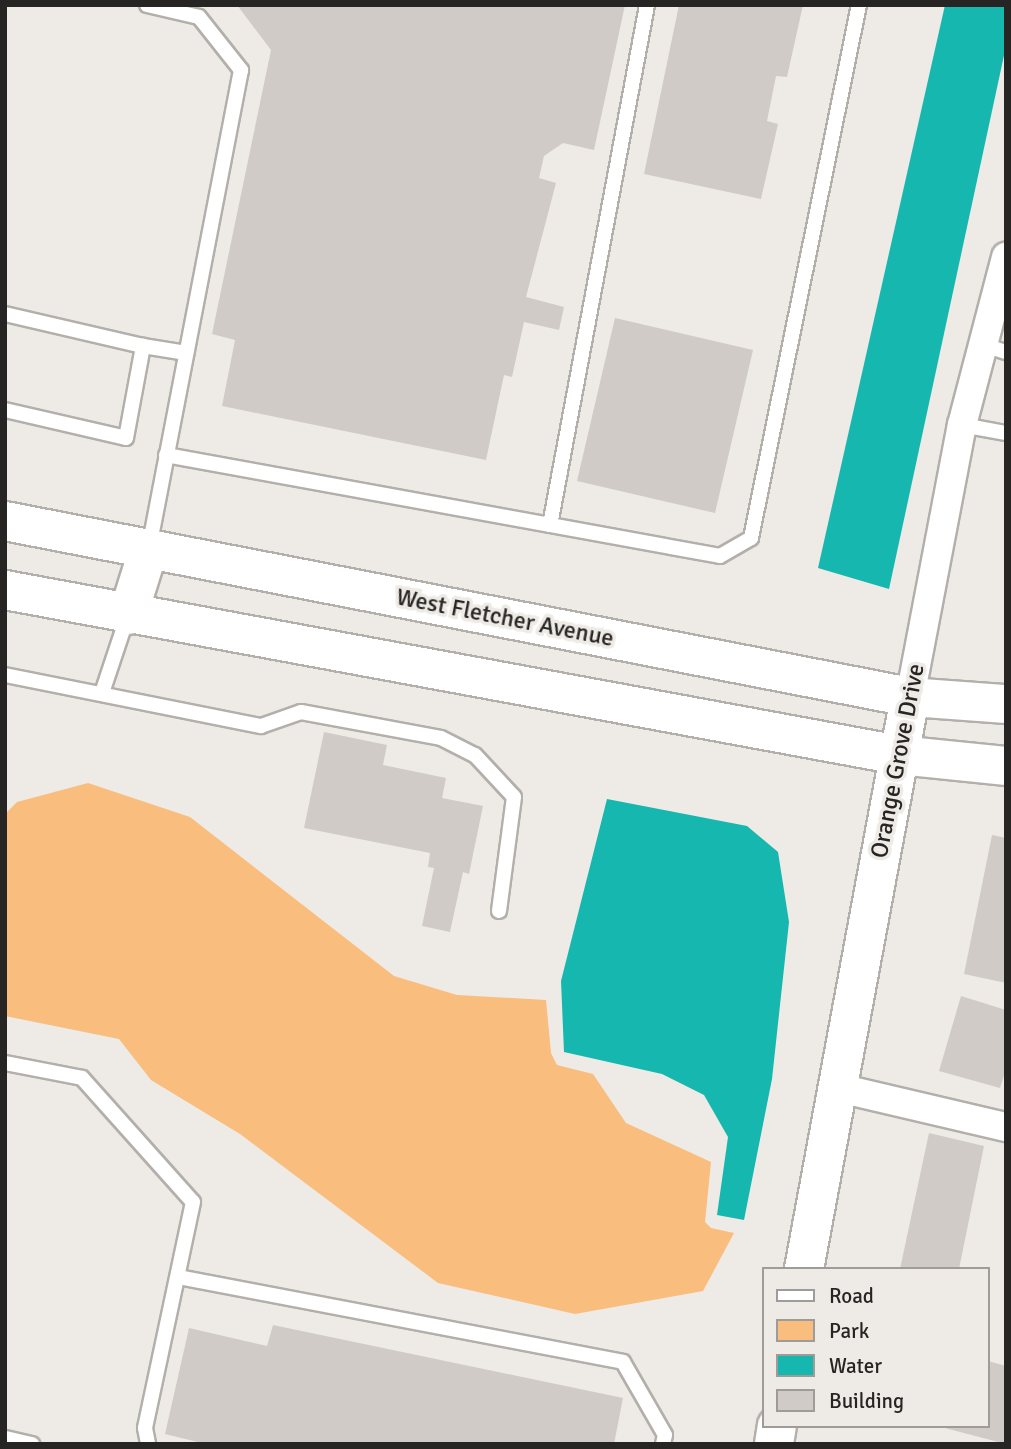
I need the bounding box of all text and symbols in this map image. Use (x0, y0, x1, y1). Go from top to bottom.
street label: West Fletcher Avenue (394, 583, 616, 653)
street label: Orange Grove Drive (865, 661, 931, 861)
legend (762, 1267, 990, 1428)
text: Road (829, 1283, 874, 1309)
text: Park (829, 1318, 869, 1344)
text: Water (829, 1353, 882, 1379)
text: Building (829, 1388, 904, 1414)

